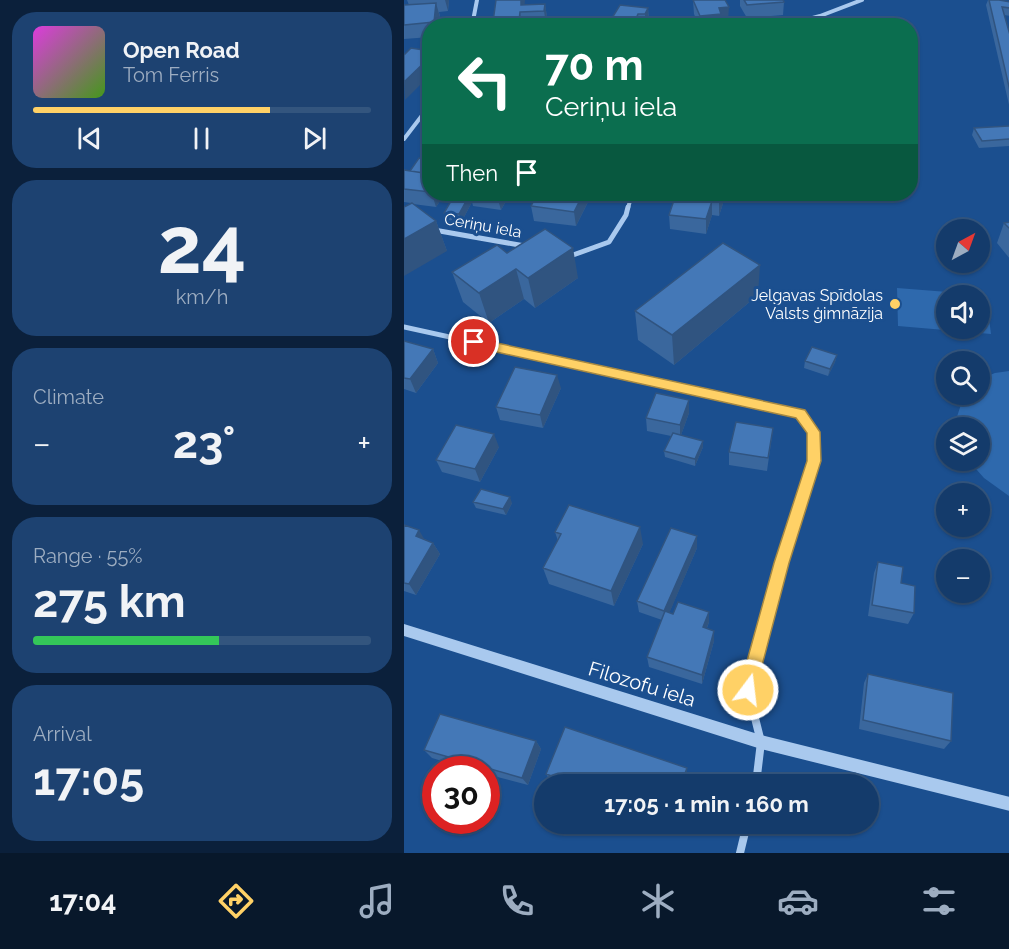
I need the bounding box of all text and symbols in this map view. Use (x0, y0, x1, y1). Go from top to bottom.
text: Open Road (123, 37, 240, 63)
text: 70 m (545, 41, 644, 90)
icon: left (446, 42, 524, 120)
text: Tom Ferris (123, 63, 219, 87)
text: Ceriņu iela (545, 91, 677, 122)
icon: previous (73, 122, 106, 155)
icon: pause (185, 122, 218, 155)
icon: next (298, 122, 331, 155)
icon: arrive (510, 156, 543, 189)
text: Then (446, 160, 498, 186)
text: 24 (158, 200, 246, 291)
street label: Ceriņu iela (443, 209, 523, 242)
north arrow (936, 219, 990, 273)
map controls (936, 219, 990, 603)
text: km/h (176, 285, 228, 309)
button: sound (936, 285, 990, 339)
place label: Jelgavas Spīdolas Valsts ģimnāzija (751, 286, 883, 323)
marker: Jelgavas Spīdolas Valsts ģimnāzija (888, 297, 902, 311)
pin (448, 316, 499, 367)
icon: arrive (457, 325, 490, 358)
button: search (936, 351, 990, 405)
text: Climate (33, 385, 104, 409)
text: 23° (173, 416, 235, 469)
button: layers (936, 417, 990, 471)
text: − (33, 424, 51, 463)
text: + (357, 424, 371, 463)
button: + (936, 483, 990, 537)
text: Range · 55% (33, 544, 143, 568)
button: − (936, 549, 990, 603)
text: 275 km (33, 575, 186, 628)
street label: Filozofu iela (586, 656, 698, 712)
position arrow (716, 658, 780, 722)
text: Arrival (33, 722, 92, 746)
text: 17:05 (33, 753, 144, 806)
speed limit sign: 30 (422, 756, 500, 834)
text: 17:05 · 1 min · 160 m (604, 791, 809, 817)
icon: directions (215, 880, 257, 922)
icon: music (356, 880, 398, 922)
icon: phone (496, 880, 538, 922)
icon: climate (637, 880, 679, 922)
icon: car (777, 880, 819, 922)
icon: filters (918, 880, 960, 922)
text: 17:04 (49, 886, 116, 917)

